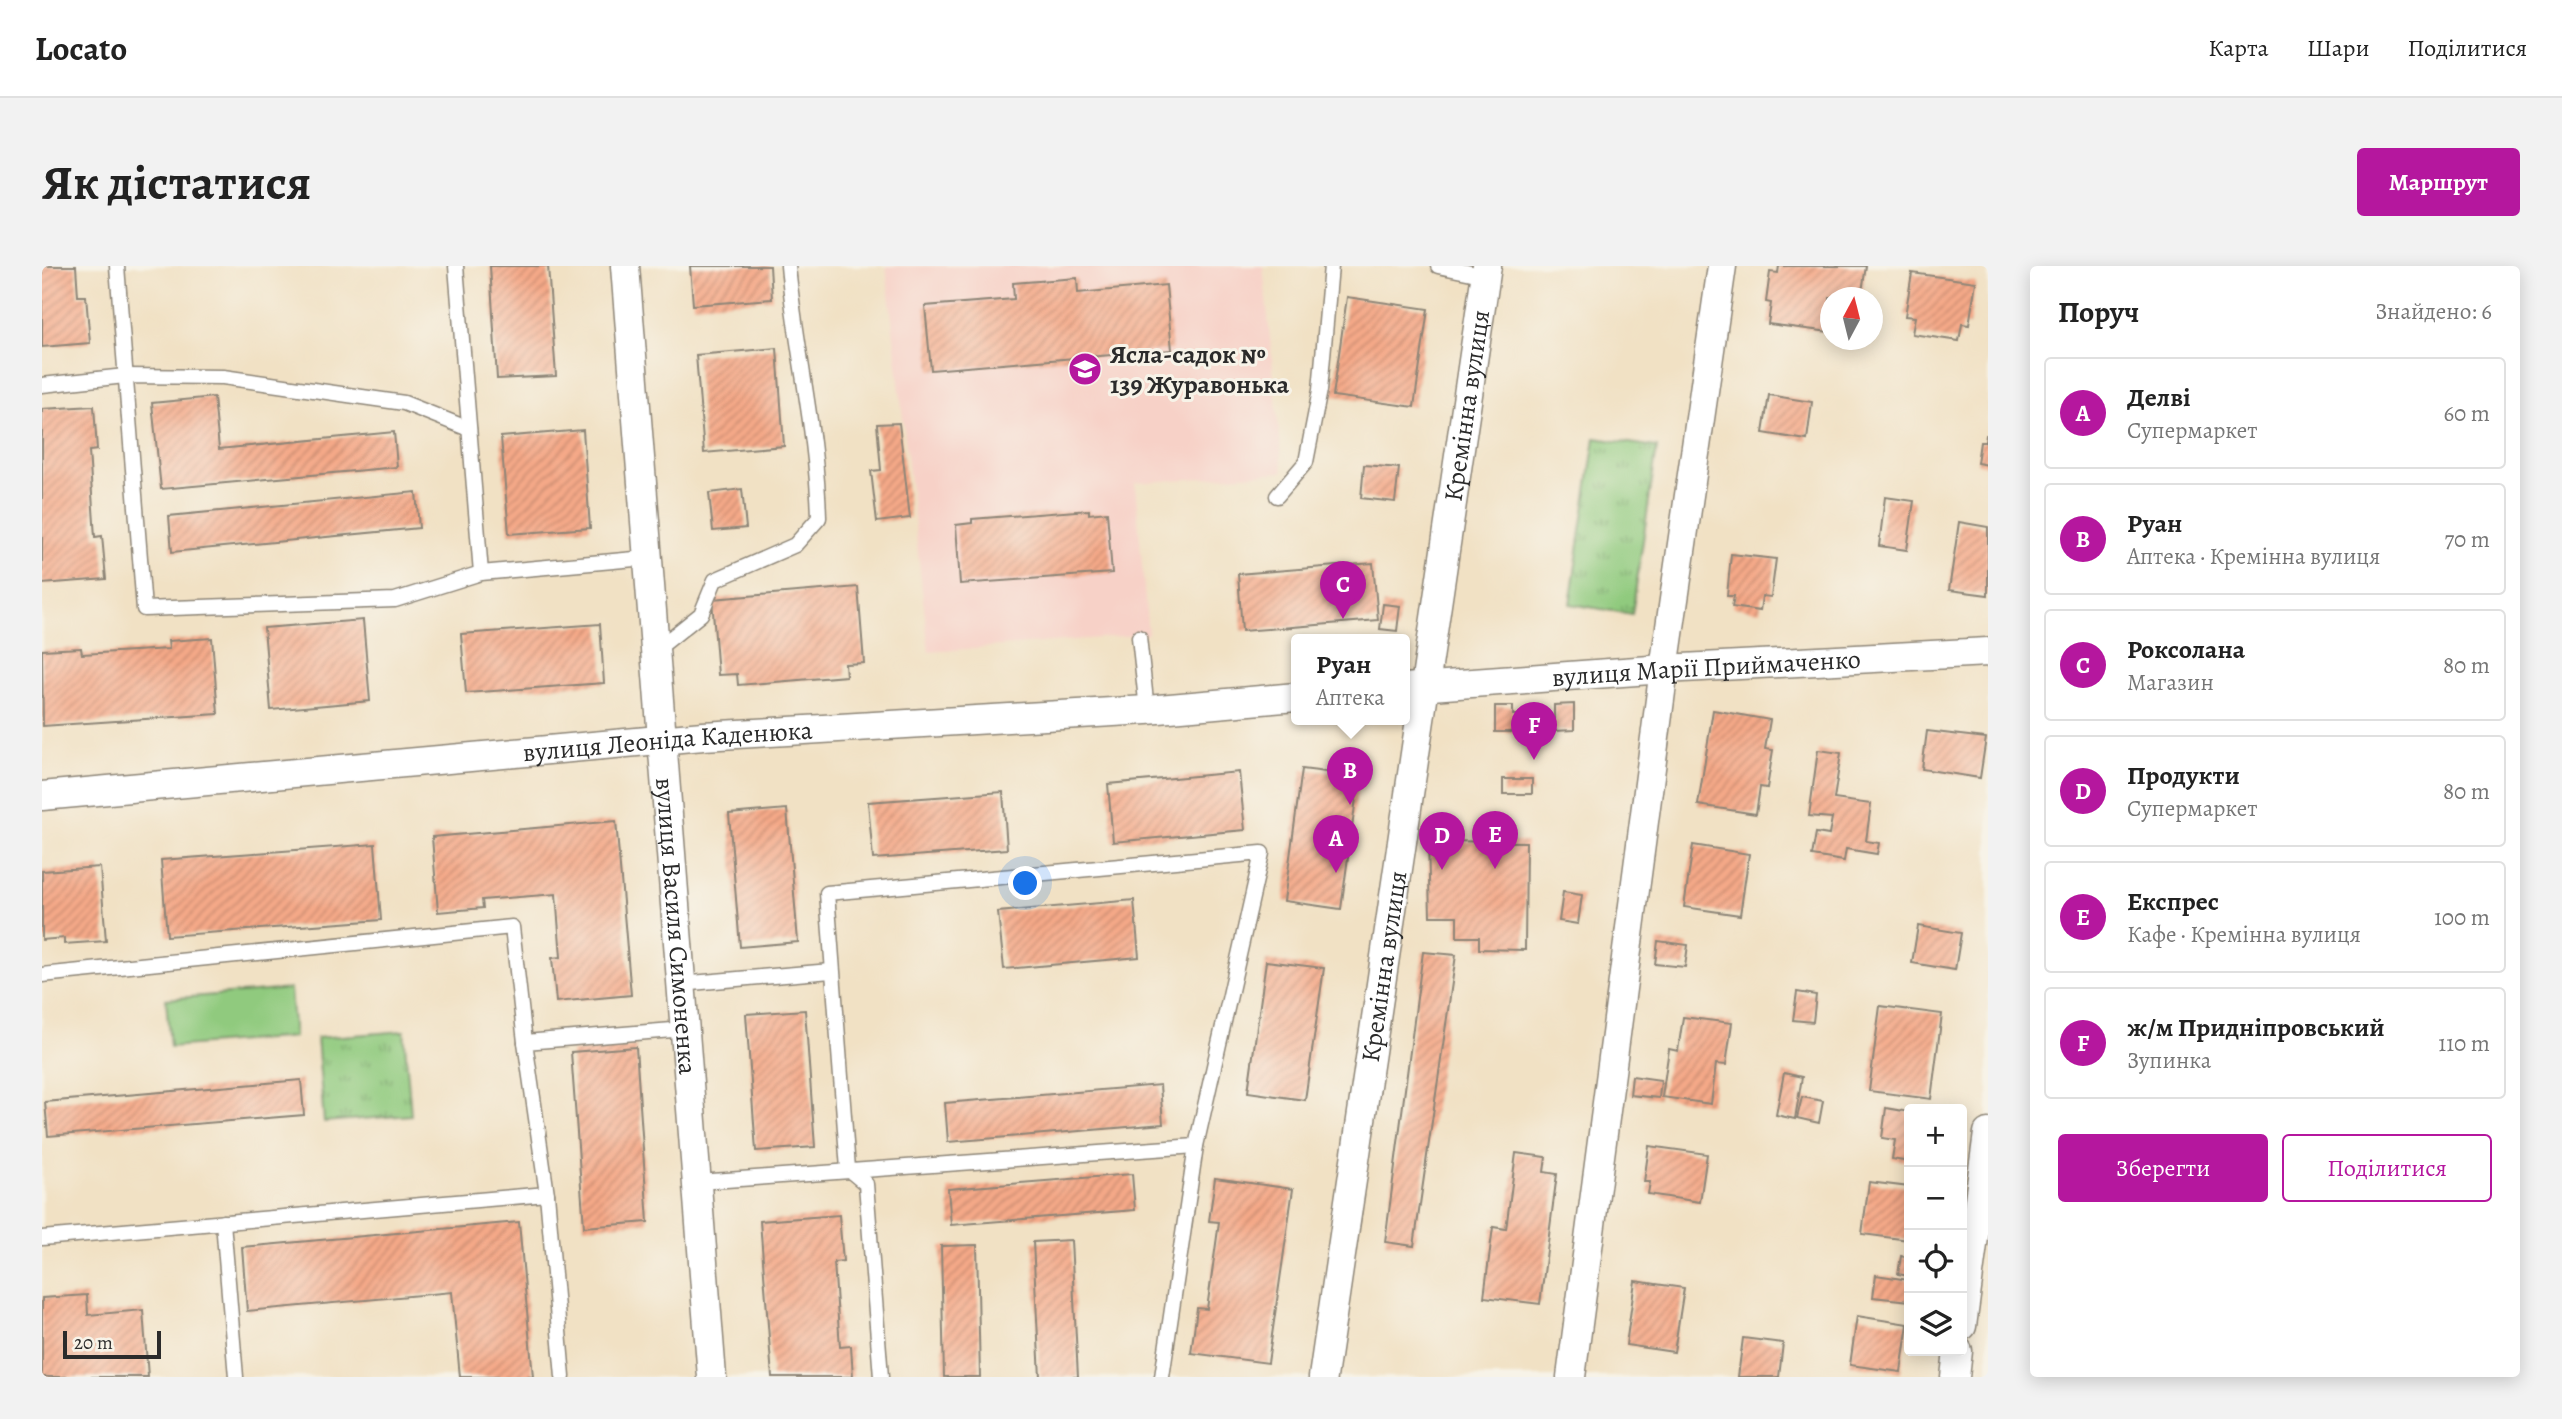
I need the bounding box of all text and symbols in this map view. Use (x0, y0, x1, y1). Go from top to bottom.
text: Locato (35, 26, 127, 71)
text: Карта (2208, 32, 2269, 64)
text: Шари (2307, 32, 2370, 64)
text: Поділитися (2408, 32, 2527, 64)
button: Маршрут (2357, 148, 2520, 216)
text: Як дістатися (42, 149, 311, 216)
north arrow (1820, 287, 1883, 350)
text: Поруч (2058, 292, 2139, 332)
text: Знайдено: 6 (2375, 296, 2492, 327)
street label: Кремінна вулиця (1435, 307, 1498, 504)
place label: Ясла-садок № 139 Журавонька (1110, 337, 1290, 402)
school or university icon: Ясла-садок № 139 Журавонька (1066, 350, 1104, 388)
text: Делві (2127, 380, 2191, 415)
text: A (2076, 398, 2090, 429)
text: 60 m (2443, 398, 2490, 429)
text: Супермаркет (2127, 415, 2258, 446)
text: Руан (2127, 506, 2182, 541)
text: B (2076, 524, 2090, 555)
text: 70 m (2444, 524, 2490, 555)
text: Аптека · Кремінна вулиця (2127, 541, 2380, 572)
pin: C (1320, 561, 1366, 619)
text: Роксолана (2127, 632, 2245, 667)
popup (1291, 634, 1410, 725)
street label: вулиця Марії Приймаченко (1551, 641, 1862, 695)
text: Руан (1316, 647, 1371, 682)
text: C (2076, 650, 2090, 681)
text: 80 m (2443, 650, 2490, 681)
text: Магазин (2127, 667, 2214, 698)
text: Аптека (1316, 682, 1385, 713)
pin: F (1511, 702, 1557, 760)
street label: вулиця Леоніда Каденюка (521, 712, 813, 770)
pin: B (1327, 747, 1373, 805)
text: Продукти (2127, 758, 2240, 793)
street label: вулиця Василя Симоненка (648, 776, 706, 1076)
text: D (2075, 776, 2091, 807)
text: 80 m (2443, 776, 2490, 807)
text: Супермаркет (2127, 793, 2258, 824)
pin: E (1472, 811, 1518, 869)
pin: D (1419, 812, 1465, 870)
pin: A (1313, 815, 1359, 873)
your location (1008, 866, 1042, 900)
street label: Кремінна вулиця (1352, 868, 1415, 1065)
text: Експрес (2127, 884, 2219, 919)
text: E (2076, 902, 2090, 933)
text: 100 m (2434, 902, 2490, 933)
text: Кафе · Кремінна вулиця (2127, 919, 2361, 950)
text: ж/м Придніпровський (2127, 1010, 2385, 1045)
text: F (2077, 1028, 2089, 1059)
text: 110 m (2438, 1028, 2490, 1059)
text: Зупинка (2127, 1045, 2211, 1076)
map controls (1904, 1104, 1967, 1356)
button: + (1904, 1104, 1967, 1167)
button: Зберегти (2058, 1134, 2268, 1202)
button: Поділитися (2282, 1134, 2492, 1202)
button: − (1904, 1167, 1967, 1230)
button: locate (1904, 1230, 1967, 1293)
button: layers (1904, 1293, 1967, 1356)
scale bar (63, 1328, 161, 1360)
text: 20 m (74, 1330, 113, 1356)

